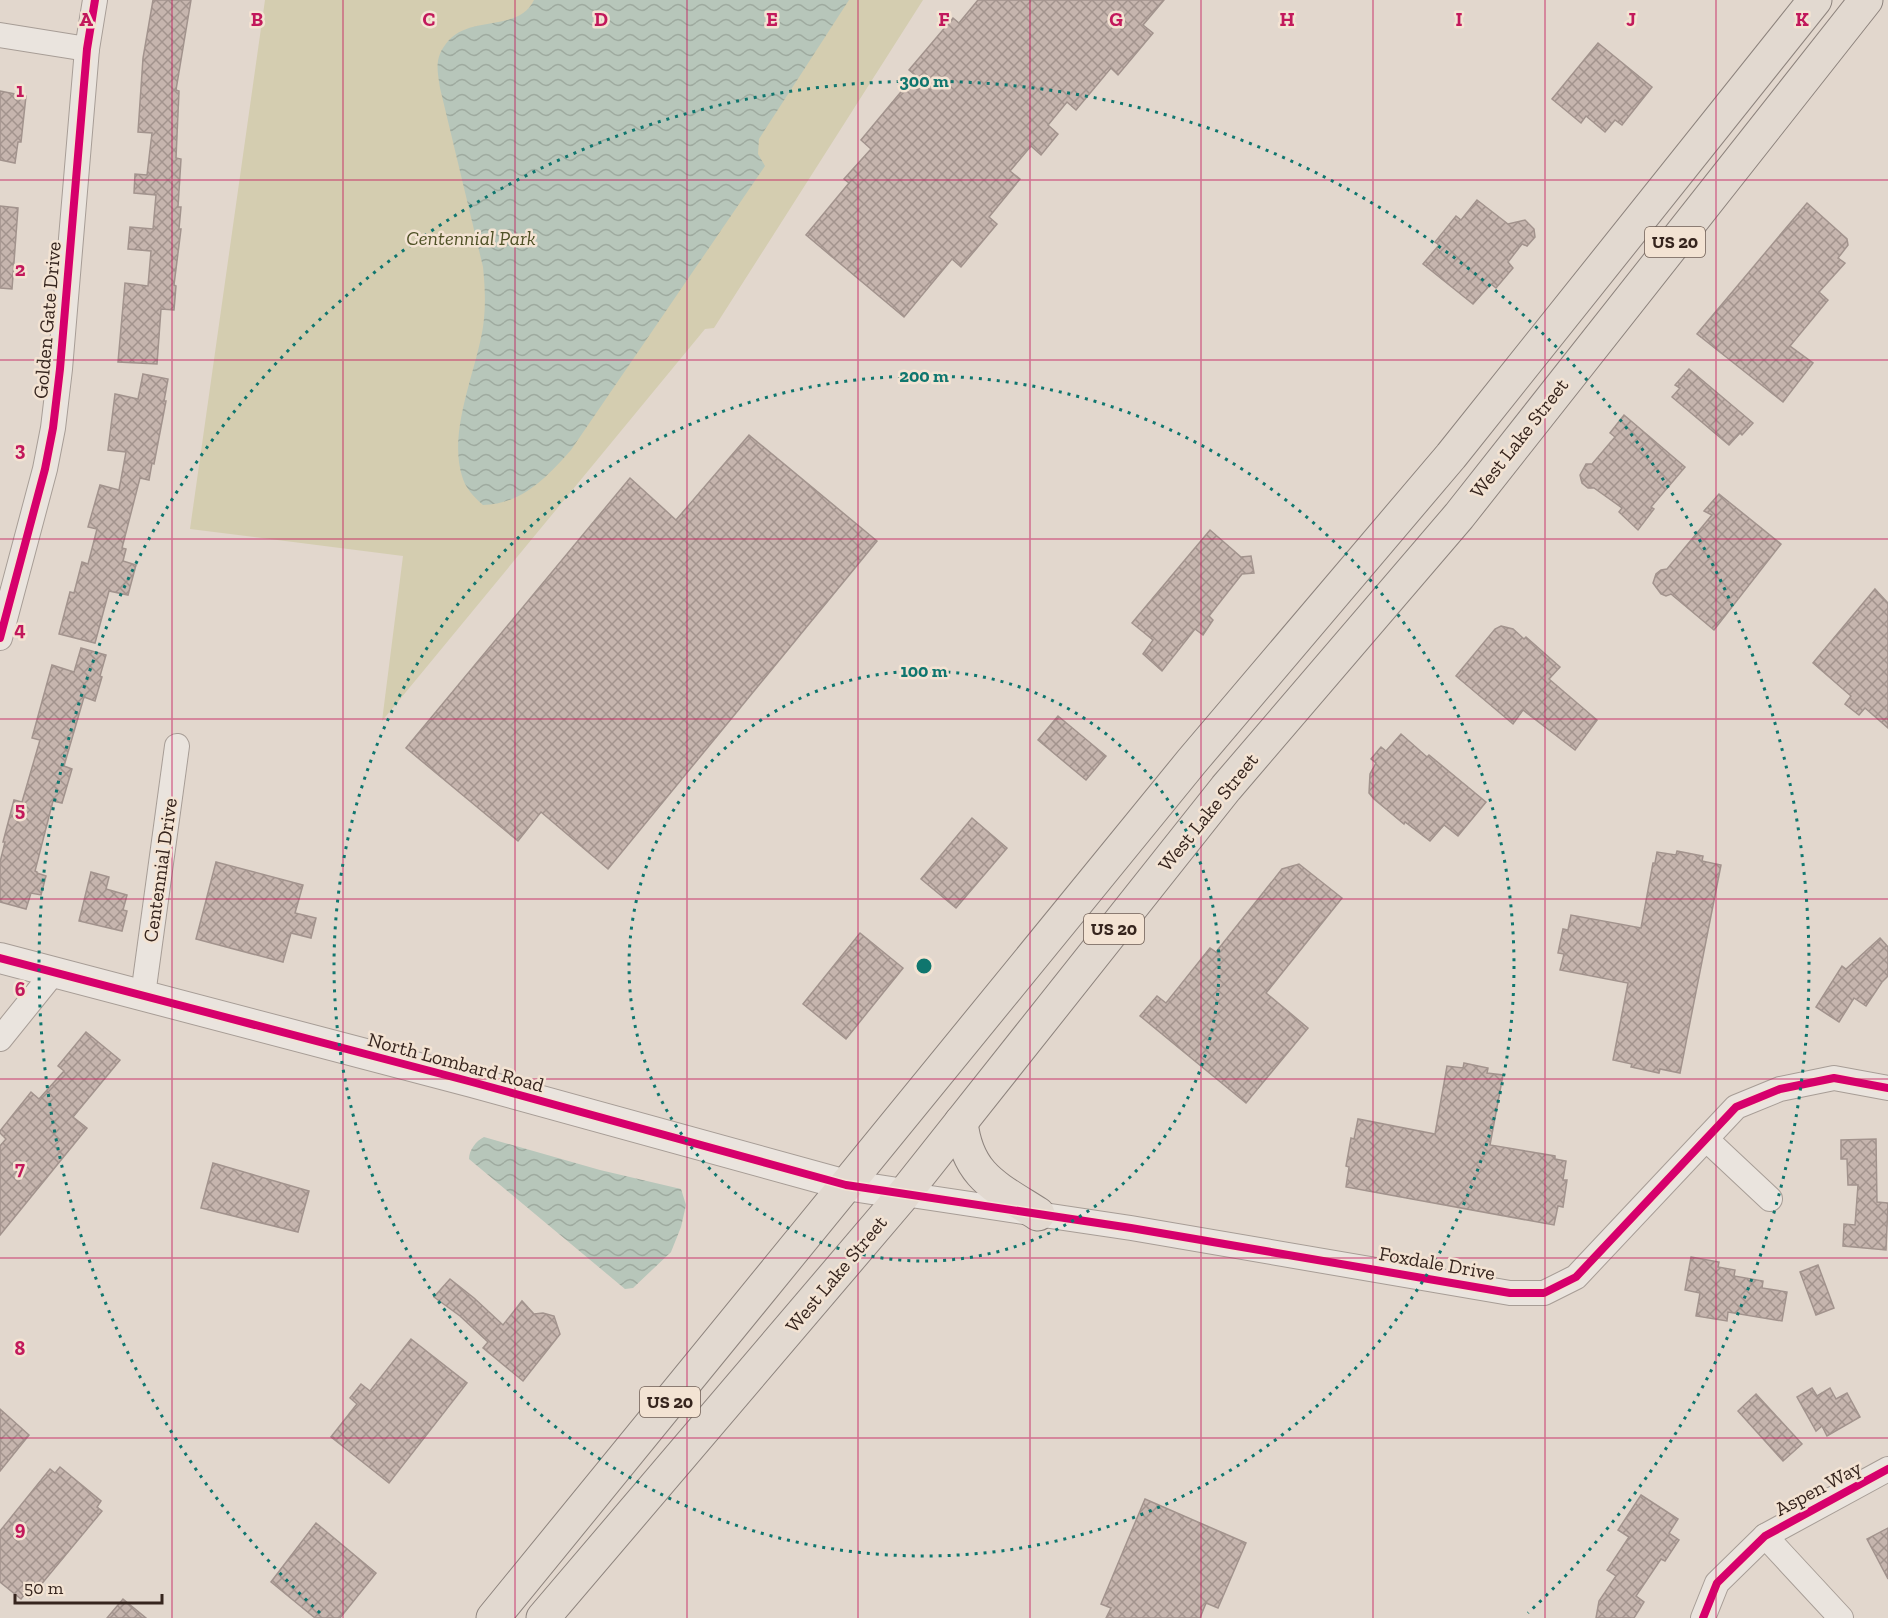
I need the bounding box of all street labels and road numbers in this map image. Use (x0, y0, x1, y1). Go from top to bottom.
road number: US 20 (1645, 227, 1705, 257)
street label: Golden Gate Drive (28, 240, 66, 400)
street label: West Lake Street (1465, 373, 1573, 503)
street label: West Lake Street (1153, 748, 1263, 876)
street label: Centennial Drive (138, 796, 182, 944)
road number: US 20 (1084, 914, 1144, 944)
street label: North Lombard Road (365, 1027, 547, 1097)
street label: West Lake Street (780, 1210, 892, 1337)
street label: Foxdale Drive (1377, 1241, 1497, 1285)
road number: US 20 (640, 1387, 700, 1417)
street label: Aspen Way (1771, 1455, 1866, 1521)

